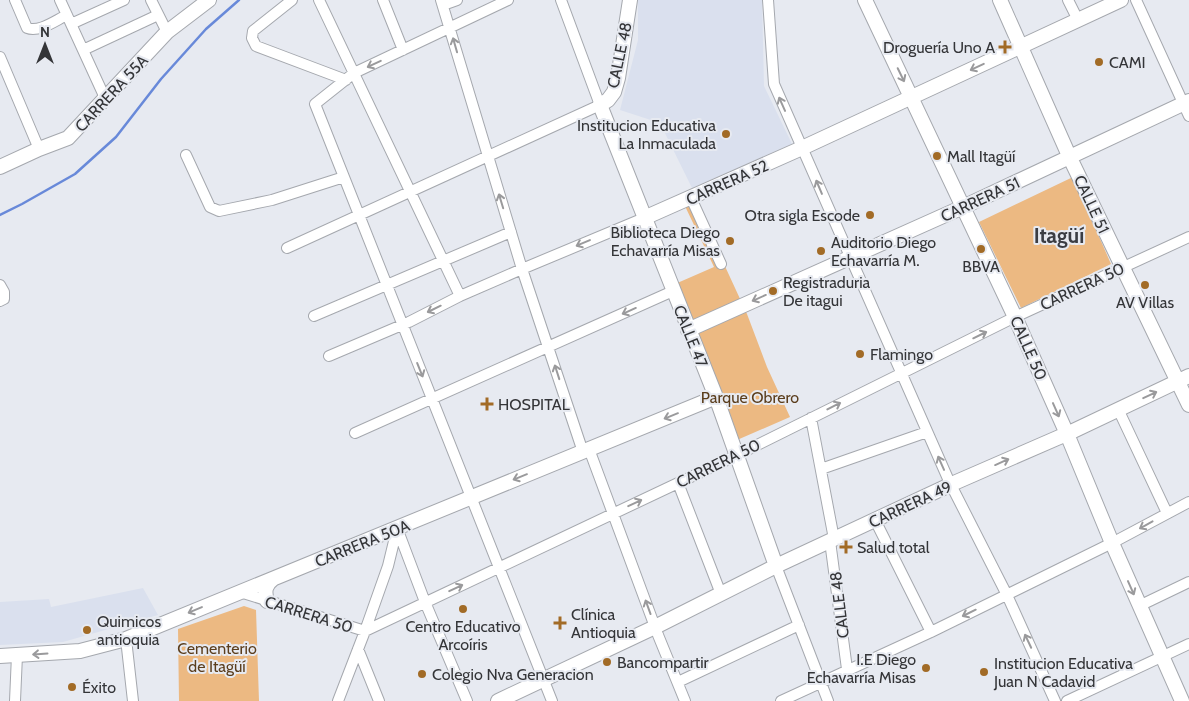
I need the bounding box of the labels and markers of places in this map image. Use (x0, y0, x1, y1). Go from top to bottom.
place label: Droguería Uno A (883, 38, 995, 57)
marker: Droguería Uno A (999, 41, 1011, 53)
place label: CAMI (1109, 53, 1146, 72)
marker: CAMI (1093, 56, 1105, 68)
place label: Institucion Educativa La Inmaculada (577, 116, 716, 153)
marker: Institucion Educativa La Inmaculada (720, 128, 732, 140)
place label: Mall Itagüí (947, 147, 1016, 166)
marker: Mall Itagüí (931, 150, 943, 162)
place label: Otra sigla Escode (745, 206, 860, 225)
marker: Otra sigla Escode (864, 209, 876, 221)
place label: Biblioteca Diego Echavarría Misas (610, 223, 720, 260)
place label: Auditorio Diego Echavarría M. (831, 233, 936, 270)
marker: Biblioteca Diego Echavarría Misas (724, 235, 736, 247)
marker: BBVA (975, 243, 987, 255)
marker: Auditorio Diego Echavarría M. (815, 245, 827, 257)
place label: BBVA (962, 257, 1000, 276)
place label: Registraduria De itagui (783, 273, 871, 310)
marker: AV Villas (1139, 279, 1151, 291)
marker: Registraduria De itagui (767, 285, 779, 297)
place label: AV Villas (1116, 293, 1174, 312)
place label: Flamingo (870, 345, 933, 364)
marker: Flamingo (854, 348, 866, 360)
place label: HOSPITAL (498, 395, 570, 414)
marker: HOSPITAL (480, 397, 494, 411)
place label: Salud total (857, 538, 930, 557)
marker: Salud total (839, 540, 853, 554)
marker: Centro Educativo Arcoíris (457, 603, 469, 615)
place label: Clínica Antioquia (571, 605, 636, 642)
place label: Quimicos antioquia (97, 612, 161, 649)
marker: Clínica Antioquia (553, 616, 567, 630)
place label: Centro Educativo Arcoíris (405, 617, 521, 654)
marker: Quimicos antioquia (81, 624, 93, 636)
place label: I.E Diego Echavarría Misas (807, 650, 916, 687)
place label: Bancompartir (617, 653, 710, 672)
place label: Institucion Educativa Juan N Cadavid (993, 654, 1133, 691)
marker: Bancompartir (601, 656, 613, 668)
marker: I.E Diego Echavarría Misas (920, 662, 932, 674)
place label: Colegio Nva Generacion (432, 665, 594, 684)
marker: Institucion Educativa Juan N Cadavid (978, 666, 990, 678)
marker: Colegio Nva Generacion (416, 668, 428, 680)
place label: Éxito (82, 678, 116, 697)
marker: Éxito (66, 681, 78, 693)

